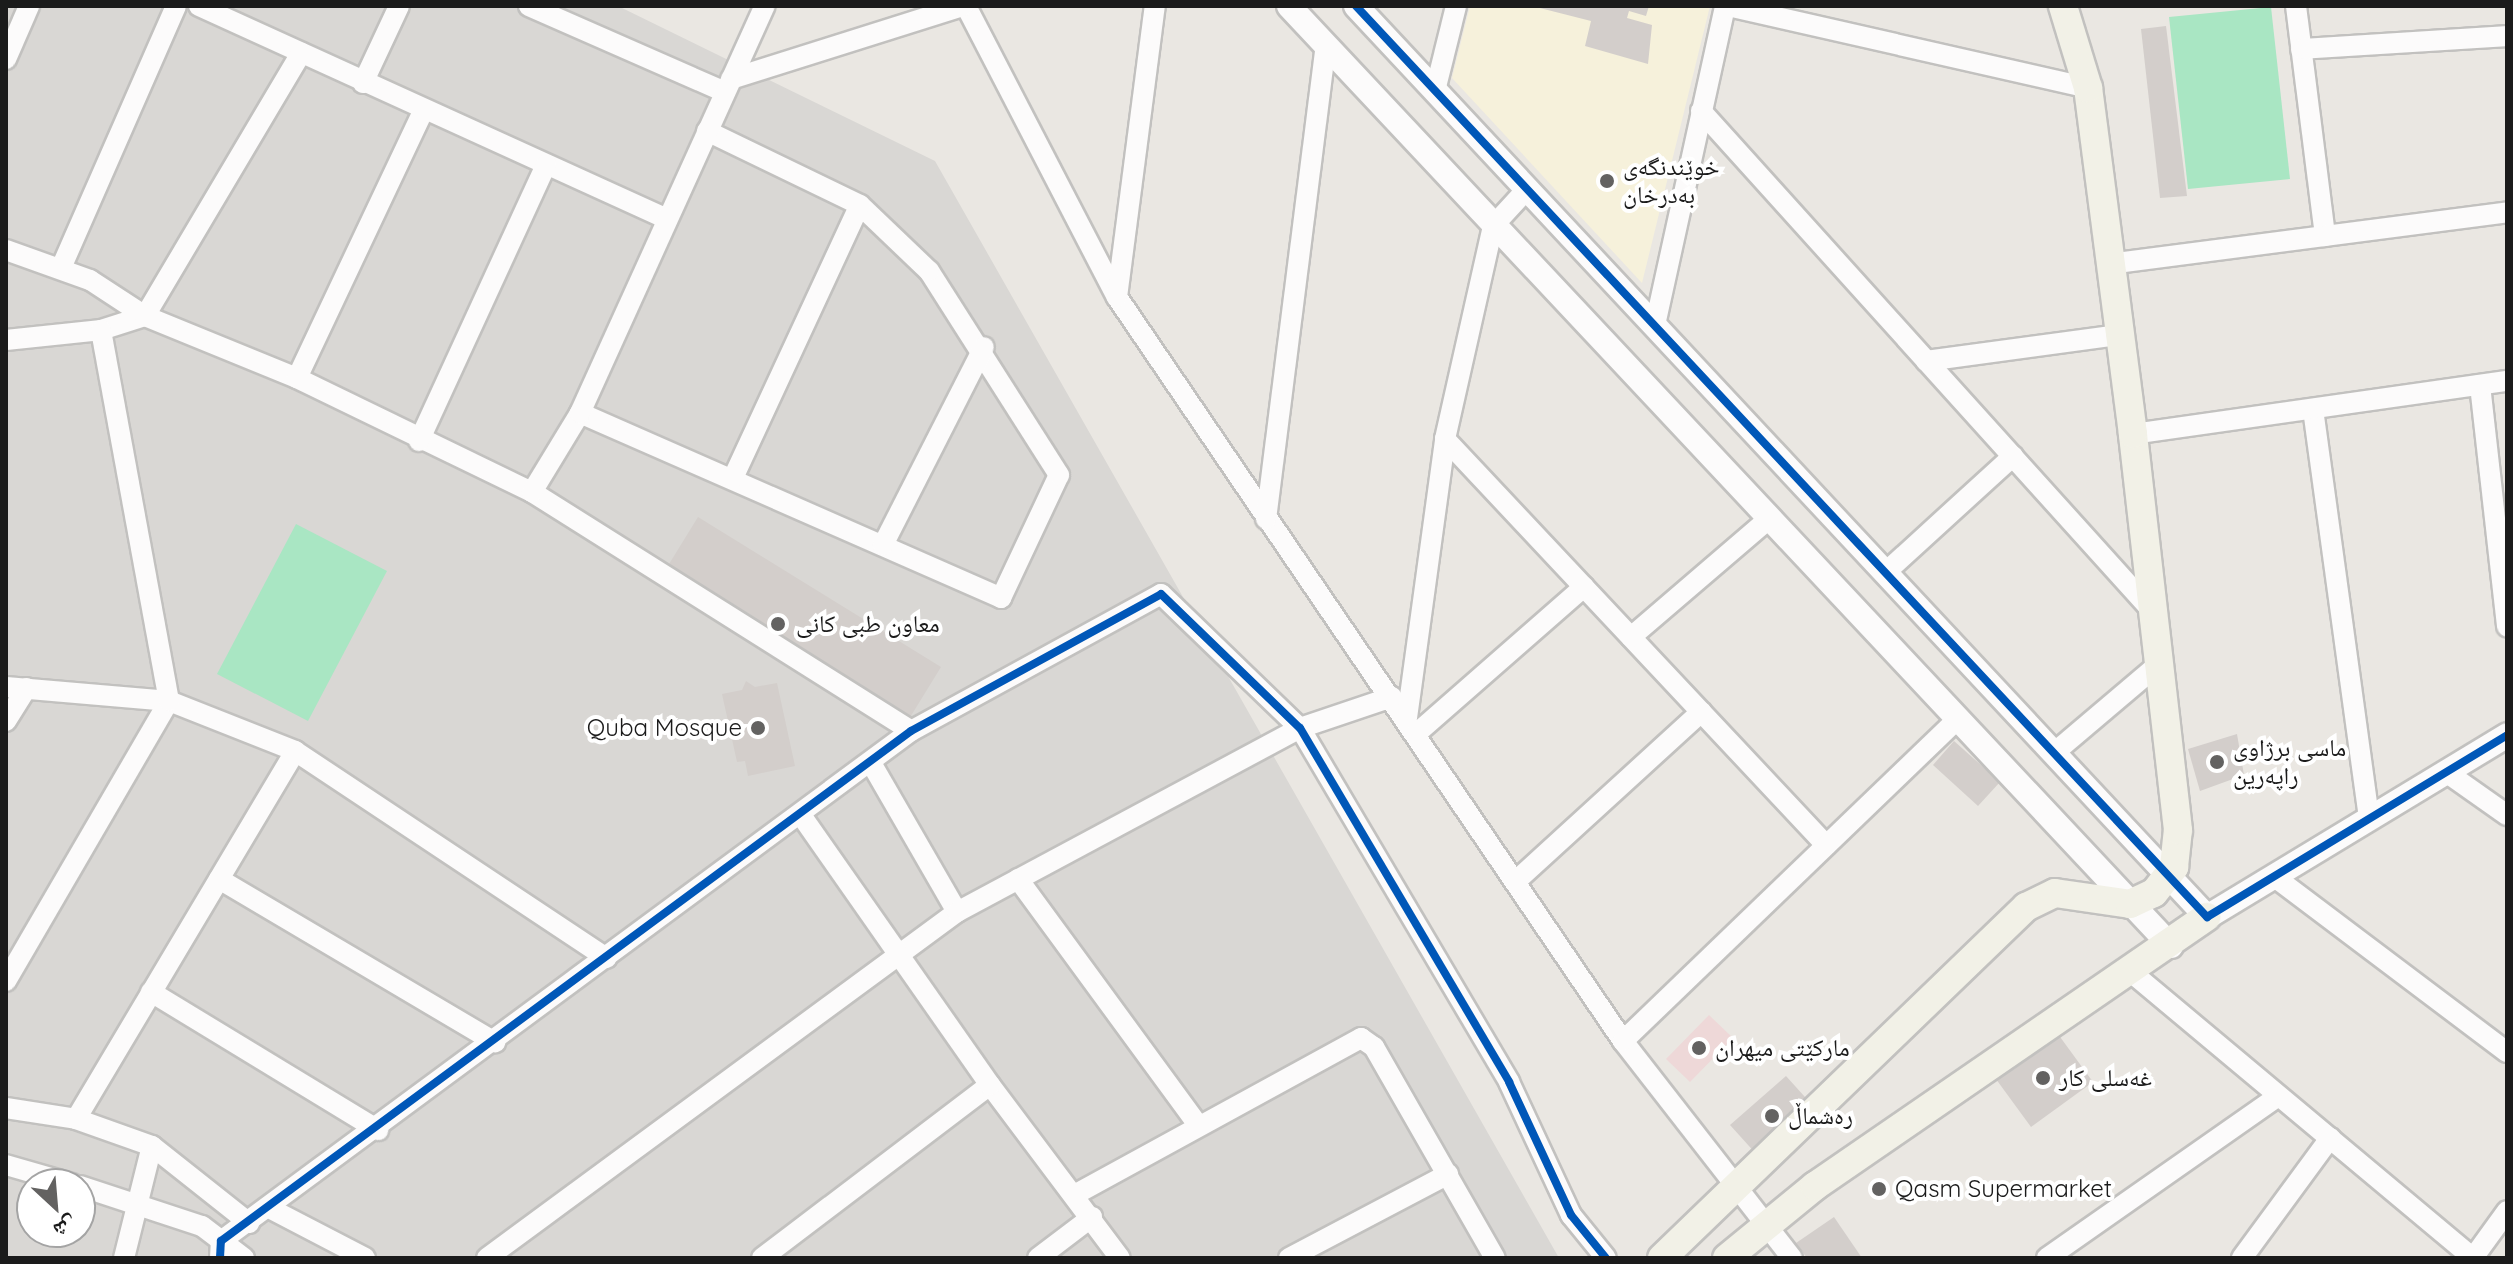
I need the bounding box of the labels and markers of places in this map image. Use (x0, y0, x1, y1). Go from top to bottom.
place label: خوێندنگەی بەدرخان (1623, 153, 1719, 209)
marker: خوێندنگەی بەدرخان (1598, 172, 1616, 190)
place label: معاون طبی کانی (796, 610, 940, 638)
marker: معاون طبی کانی (767, 613, 789, 635)
place label: Quba Mosque (587, 714, 742, 742)
marker: Quba Mosque (749, 719, 767, 737)
place label: ماسی برژاوی راپەرین (2233, 734, 2346, 790)
marker: ماسی برژاوی راپەرین (2208, 753, 2226, 771)
place label: مارکێتی میهران (1715, 1034, 1850, 1062)
marker: مارکێتی میهران (1690, 1039, 1708, 1057)
place label: غەسلی کار (2059, 1064, 2152, 1092)
marker: غەسلی کار (2034, 1069, 2052, 1087)
place label: رەشماڵ (1788, 1102, 1853, 1130)
marker: رەشماڵ (1763, 1107, 1781, 1125)
place label: Qasm Supermarket (1895, 1175, 2112, 1203)
marker: Qasm Supermarket (1870, 1180, 1888, 1198)

